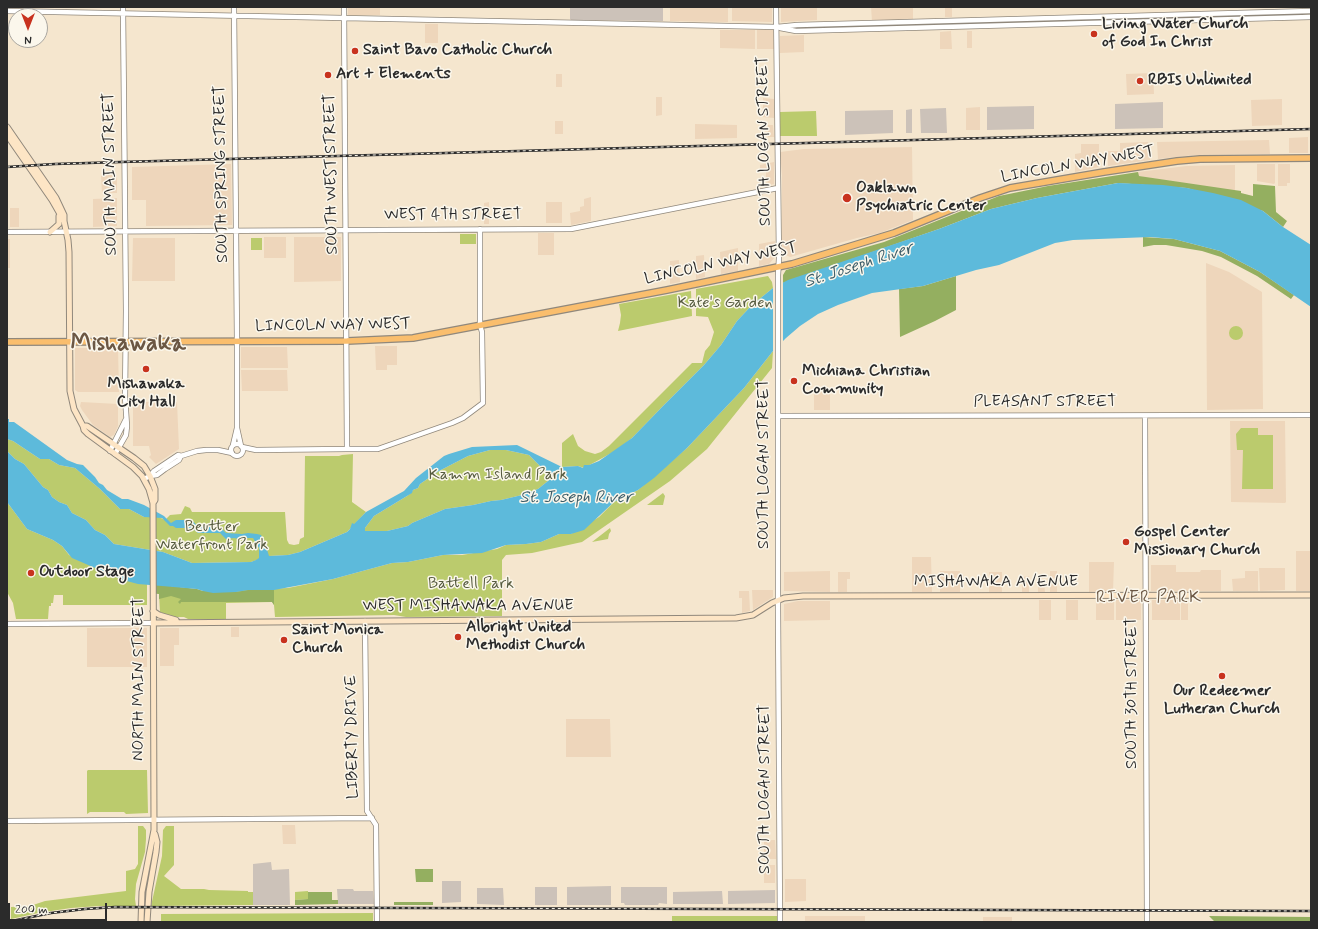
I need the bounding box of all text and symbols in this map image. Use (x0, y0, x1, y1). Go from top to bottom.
north arrow (8, 8, 48, 48)
place label: Living Water Church of God In Christ (1102, 15, 1248, 53)
marker: Living Water Church of God In Christ (1089, 29, 1099, 39)
text: N (24, 32, 32, 46)
place label: Saint Bavo Catholic Church (363, 41, 552, 61)
marker: Saint Bavo Catholic Church (350, 46, 360, 56)
street label: SOUTH LOGAN STREET (754, 56, 776, 226)
place label: Art + Elements (336, 65, 451, 85)
marker: Art + Elements (323, 70, 333, 80)
place label: RBIs Unlimited (1148, 71, 1251, 91)
marker: RBIs Unlimited (1135, 76, 1145, 86)
street label: SOUTH SPRING STREET (211, 85, 233, 263)
street label: SOUTH MAIN STREET (100, 92, 122, 256)
street label: SOUTH WEST STREET (321, 93, 343, 255)
street label: LINCOLN WAY WEST (1000, 142, 1156, 188)
place label: Oaklawn Psychiatric Center (856, 179, 987, 217)
marker: Oaklawn Psychiatric Center (841, 192, 853, 204)
street label: WEST 4TH STREET (384, 206, 522, 226)
street label: LINCOLN WAY WEST (643, 238, 799, 290)
water label: St. Joseph River (802, 239, 916, 293)
park label: Kate's Garden (678, 294, 772, 314)
street label: LINCOLN WAY WEST (255, 315, 411, 337)
district label: Mishawaka (70, 331, 186, 359)
place label: Michiana Christian Community (802, 362, 930, 400)
marker: Mishawaka City Hall (141, 364, 151, 374)
place label: Mishawaka City Hall (108, 375, 184, 413)
marker: Michiana Christian Community (789, 376, 799, 386)
street label: SOUTH LOGAN STREET (755, 379, 775, 549)
street label: PLEASANT STREET (974, 393, 1116, 413)
park label: Kamm Island Park (429, 466, 567, 486)
water label: St. Joseph River (520, 488, 632, 508)
park label: Beutter Waterfront Park (156, 518, 268, 556)
place label: Gospel Center Missionary Church (1134, 523, 1260, 561)
marker: Gospel Center Missionary Church (1121, 537, 1131, 547)
place label: Outdoor Stage (39, 563, 134, 583)
marker: Outdoor Stage (26, 568, 36, 578)
street label: MISHAWAKA AVENUE (914, 573, 1078, 593)
park label: Battell Park (428, 575, 514, 595)
district label: RIVER PARK (1095, 588, 1203, 608)
street label: NORTH MAIN STREET (130, 597, 150, 761)
street label: WEST MISHAWAKA AVENUE (362, 597, 574, 617)
street label: SOUTH 30TH STREET (1123, 617, 1143, 769)
place label: Albright United Methodist Church (466, 618, 585, 656)
place label: Saint Monica Church (292, 621, 383, 659)
marker: Albright United Methodist Church (453, 632, 463, 642)
marker: Saint Monica Church (279, 635, 289, 645)
marker: Our Redeemer Lutheran Church (1217, 671, 1227, 681)
street label: LIBERTY DRIVE (342, 675, 364, 799)
place label: Our Redeemer Lutheran Church (1164, 682, 1280, 720)
street label: SOUTH LOGAN STREET (756, 704, 776, 874)
scale bar (10, 895, 109, 921)
text: 200 m (15, 902, 48, 918)

